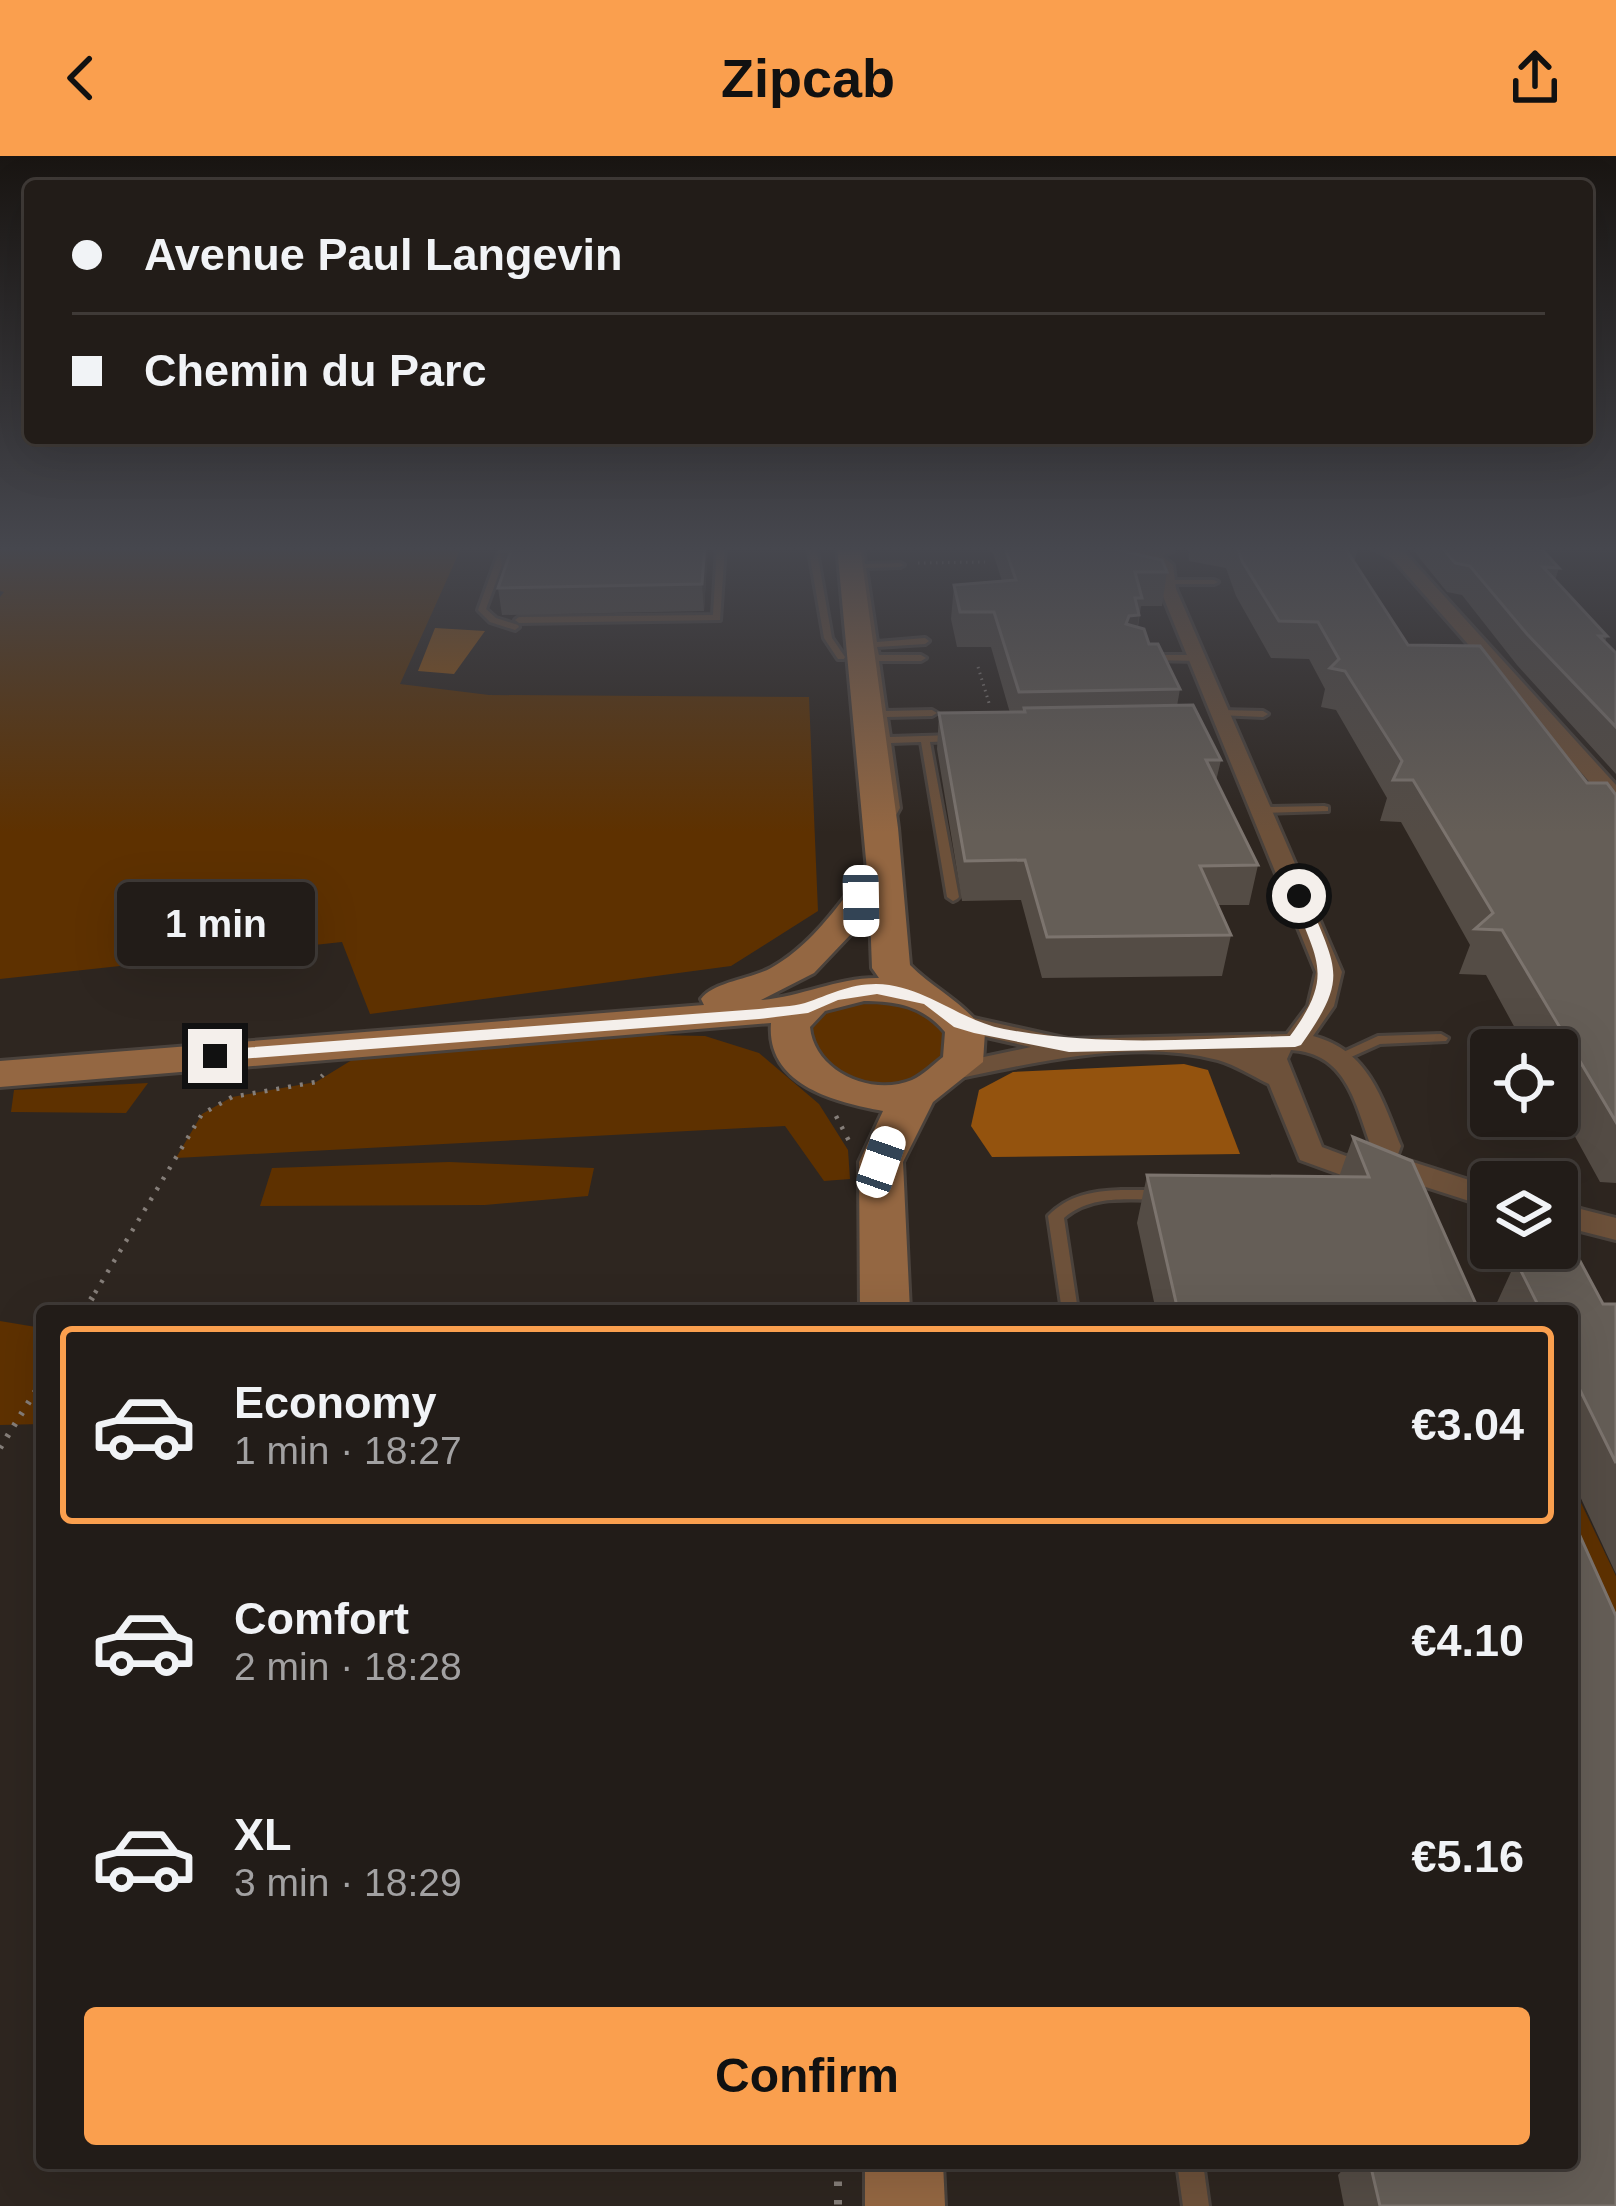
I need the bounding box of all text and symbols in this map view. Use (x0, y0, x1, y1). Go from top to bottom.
icon: back (48, 45, 114, 111)
icon: share (1502, 45, 1568, 111)
text: Zipcab (721, 48, 895, 108)
text: Avenue Paul Langevin (144, 229, 622, 280)
text: Chemin du Parc (144, 345, 487, 396)
car (842, 865, 880, 937)
route start (1272, 869, 1326, 923)
callout: 1 min (116, 882, 314, 966)
text: 1 min (165, 902, 267, 945)
route end (188, 1029, 242, 1083)
map controls (1470, 1029, 1578, 1269)
button: locate (1470, 1029, 1578, 1137)
car (852, 1122, 910, 1202)
button: layers (1470, 1161, 1578, 1269)
icon: car (90, 1371, 198, 1479)
text: Economy (234, 1377, 437, 1428)
text: €3.04 (1411, 1399, 1524, 1450)
text: 1 min · 18:27 (234, 1429, 462, 1472)
icon: car (90, 1587, 198, 1695)
text: Comfort (234, 1593, 409, 1644)
text: €4.10 (1411, 1615, 1524, 1666)
text: 2 min · 18:28 (234, 1645, 462, 1688)
icon: car (90, 1803, 198, 1911)
text: XL (234, 1809, 292, 1860)
text: €5.16 (1411, 1831, 1524, 1882)
text: 3 min · 18:29 (234, 1861, 462, 1904)
button: Confirm (84, 2007, 1530, 2145)

